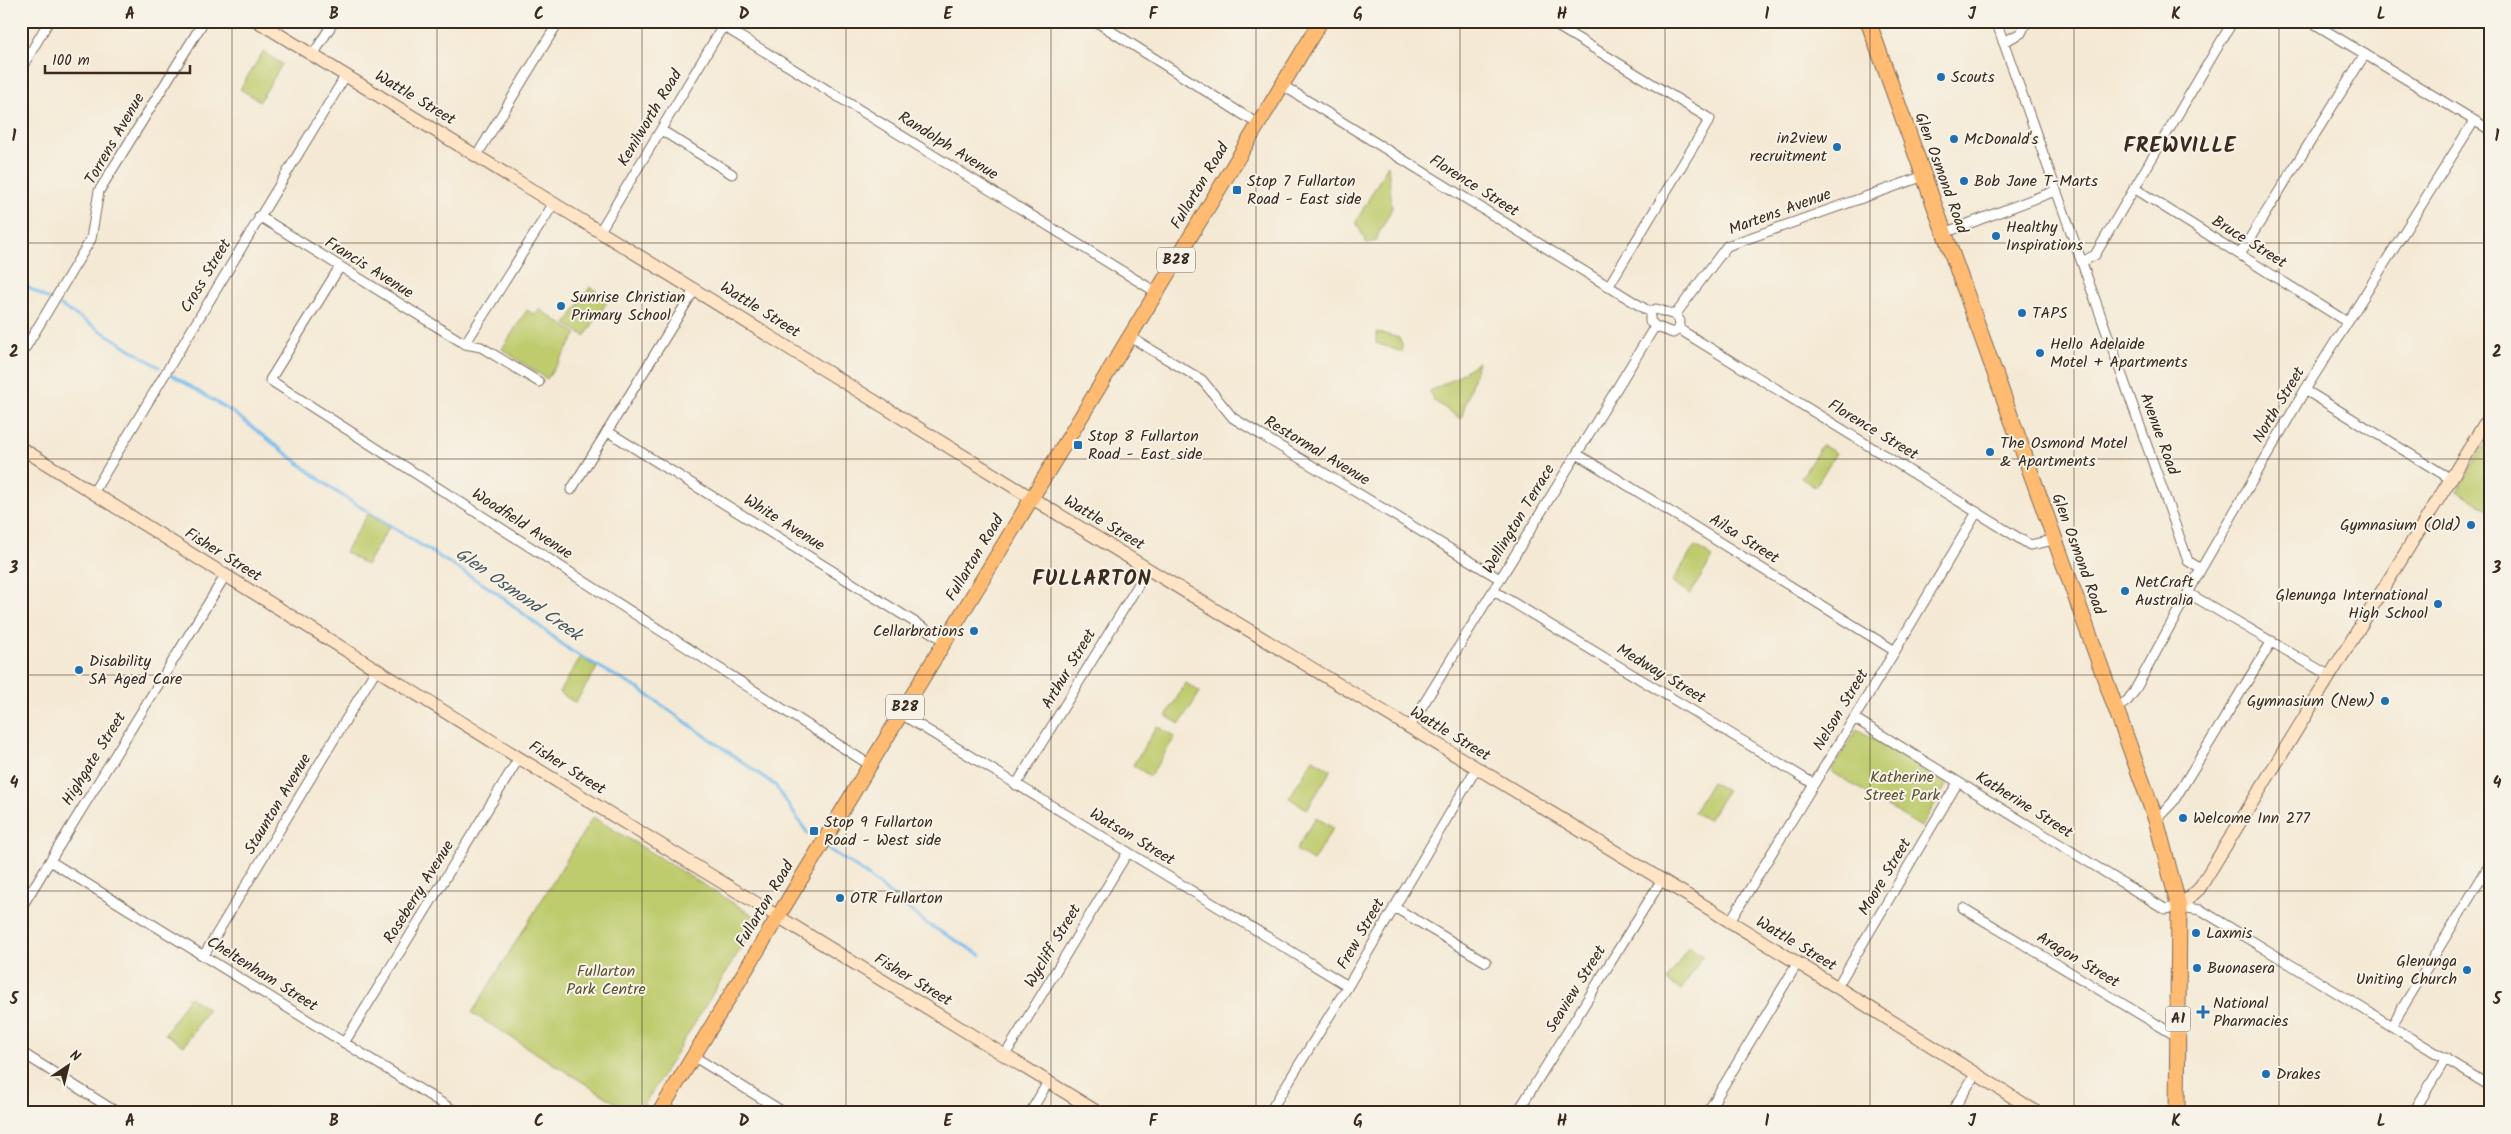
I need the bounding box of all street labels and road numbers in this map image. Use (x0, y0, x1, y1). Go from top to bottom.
street label: Wattle Street (370, 64, 461, 132)
street label: Kenilworth Road (611, 64, 689, 171)
street label: Torrens Avenue (79, 88, 151, 190)
street label: Randolph Avenue (893, 105, 1003, 187)
street label: Glen Osmond Road (1907, 109, 1975, 238)
street label: Fullarton Road (1164, 137, 1236, 234)
street label: Florence Street (1424, 148, 1525, 224)
street label: Martens Avenue (1725, 182, 1835, 242)
street label: Bruce Street (2207, 209, 2292, 275)
street label: Francis Avenue (320, 231, 418, 305)
street label: Cross Street (174, 233, 238, 318)
road number: B28 (1157, 248, 1195, 272)
street label: Wattle Street (715, 275, 806, 345)
street label: North Street (2246, 361, 2312, 448)
street label: Avenue Road (2133, 390, 2186, 479)
street label: Florence Street (1823, 393, 1924, 467)
street label: Restormal Avenue (1259, 409, 1375, 493)
street label: Wellington Terrace (1476, 459, 1562, 579)
street label: Woodfield Avenue (467, 482, 577, 566)
street label: White Avenue (738, 488, 830, 558)
street label: Wattle Street (1059, 489, 1150, 557)
street label: Glen Osmond Road (2044, 490, 2112, 619)
street label: Ailsa Street (1704, 508, 1785, 571)
street label: Fullarton Road (939, 509, 1011, 606)
street label: Fisher Street (179, 521, 267, 589)
street label: Arthur Street (1035, 623, 1103, 714)
street label: Medway Street (1611, 637, 1711, 711)
street label: Nelson Street (1807, 664, 1876, 756)
road number: B28 (886, 694, 924, 720)
street label: Wattle Street (1405, 700, 1496, 768)
street label: Highgate Street (55, 707, 133, 811)
street label: Fisher Street (523, 734, 611, 802)
street label: Staunton Avenue (238, 749, 318, 859)
street label: Katherine Street (1970, 765, 2078, 845)
street label: Watson Street (1085, 802, 1180, 873)
street label: Moore Street (1852, 833, 1918, 921)
street label: Roseberry Avenue (377, 835, 461, 949)
street label: Fullarton Road (729, 855, 801, 952)
street label: Frew Street (1331, 893, 1392, 974)
street label: Wycliff Street (1018, 899, 1088, 993)
street label: Wattle Street (1751, 910, 1842, 978)
street label: Aragon Street (2032, 925, 2125, 995)
street label: Cheltenham Street (202, 930, 323, 1019)
street label: Seaview Street (1539, 940, 1613, 1037)
street label: Fisher Street (869, 947, 957, 1014)
road number: A1 (2166, 1006, 2190, 1032)

